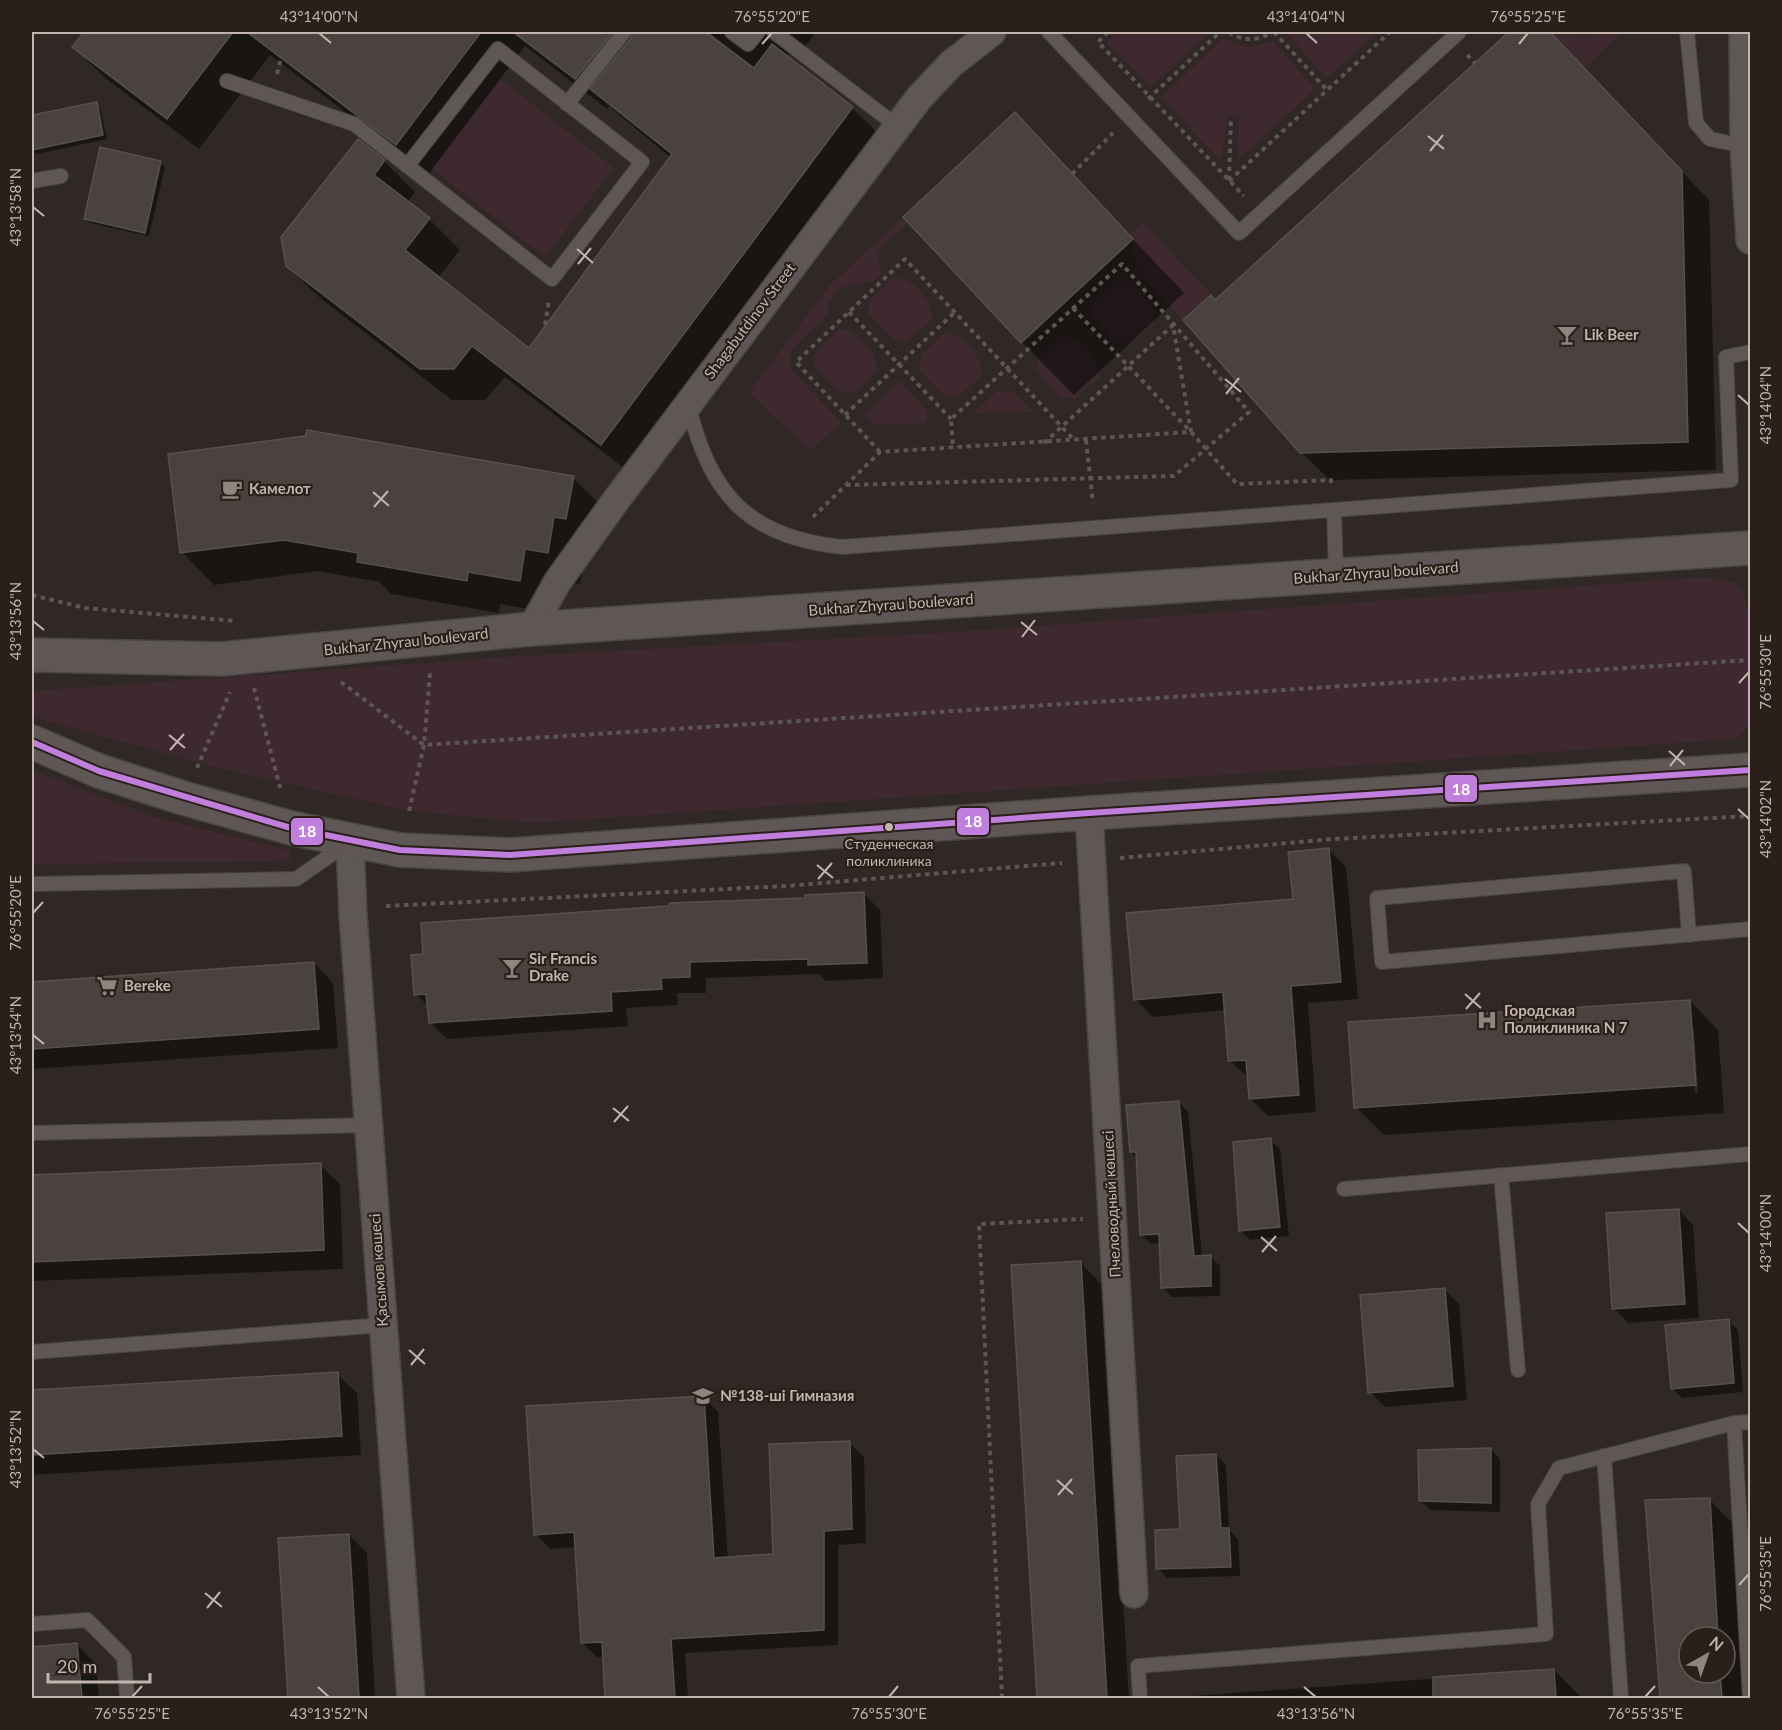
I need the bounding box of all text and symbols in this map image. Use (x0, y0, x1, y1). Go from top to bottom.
text: 43°14'00"N (280, 7, 358, 25)
text: 76°55'20"E (734, 7, 810, 25)
text: 43°14'04"N (1267, 7, 1345, 25)
text: 76°55'25"E (1490, 7, 1566, 25)
text: 43°13'58"N (6, 168, 24, 246)
street label: Shagabutdinov Street (700, 258, 799, 382)
bar icon: Lik Beer (1555, 323, 1579, 347)
place label: Lik Beer (1584, 325, 1639, 343)
text: 43°14'04"N (1756, 366, 1774, 444)
cafe icon: Камелот (220, 477, 244, 501)
place label: Камелот (249, 479, 311, 497)
street label: Bukhar Zhyrau boulevard (1293, 557, 1459, 587)
text: 43°13'56"N (6, 582, 24, 660)
street label: Bukhar Zhyrau boulevard (808, 589, 974, 619)
street label: Bukhar Zhyrau boulevard (323, 623, 489, 659)
text: 76°55'30"E (1756, 634, 1774, 710)
line badge: 18 (1444, 774, 1478, 803)
text: 18 (1452, 779, 1470, 798)
text: 43°14'02"N (1756, 780, 1774, 858)
line badge: 18 (956, 807, 990, 836)
text: 18 (964, 811, 982, 830)
line badge: 18 (290, 817, 324, 846)
text: 18 (298, 821, 316, 840)
marker: Студенческая поликлиника (883, 821, 895, 833)
place label: Студенческая поликлиника (845, 835, 933, 869)
text: 76°55'20"E (6, 875, 24, 951)
place label: Sir Francis Drake (529, 949, 597, 984)
bar icon: Sir Francis Drake (500, 956, 524, 980)
supermarket icon: Bereke (95, 974, 119, 998)
place label: Bereke (124, 976, 171, 994)
text: 43°13'54"N (6, 996, 24, 1074)
place label: Городская Поликлиника N 7 (1504, 1001, 1628, 1036)
hospital icon: Городская Поликлиника N 7 (1475, 1008, 1499, 1032)
street label: Пчеловодный көшесі (1098, 1130, 1124, 1278)
text: 43°14'00"N (1756, 1194, 1774, 1272)
street label: Қасымов көшесі (365, 1213, 391, 1327)
school or university icon: №138-ші Гимназия (691, 1384, 715, 1408)
place label: №138-ші Гимназия (720, 1386, 854, 1404)
text: 43°13'52"N (6, 1410, 24, 1488)
text: 76°55'35"E (1756, 1536, 1774, 1612)
north arrow (1677, 1625, 1737, 1685)
text: N (1706, 1632, 1728, 1654)
scale bar (48, 1646, 150, 1684)
text: 20 m (57, 1655, 97, 1677)
text: 76°55'25"E (94, 1704, 170, 1722)
text: 43°13'52"N (290, 1704, 368, 1722)
text: 76°55'30"E (851, 1704, 927, 1722)
text: 43°13'56"N (1277, 1704, 1355, 1722)
text: 76°55'35"E (1607, 1704, 1683, 1722)

